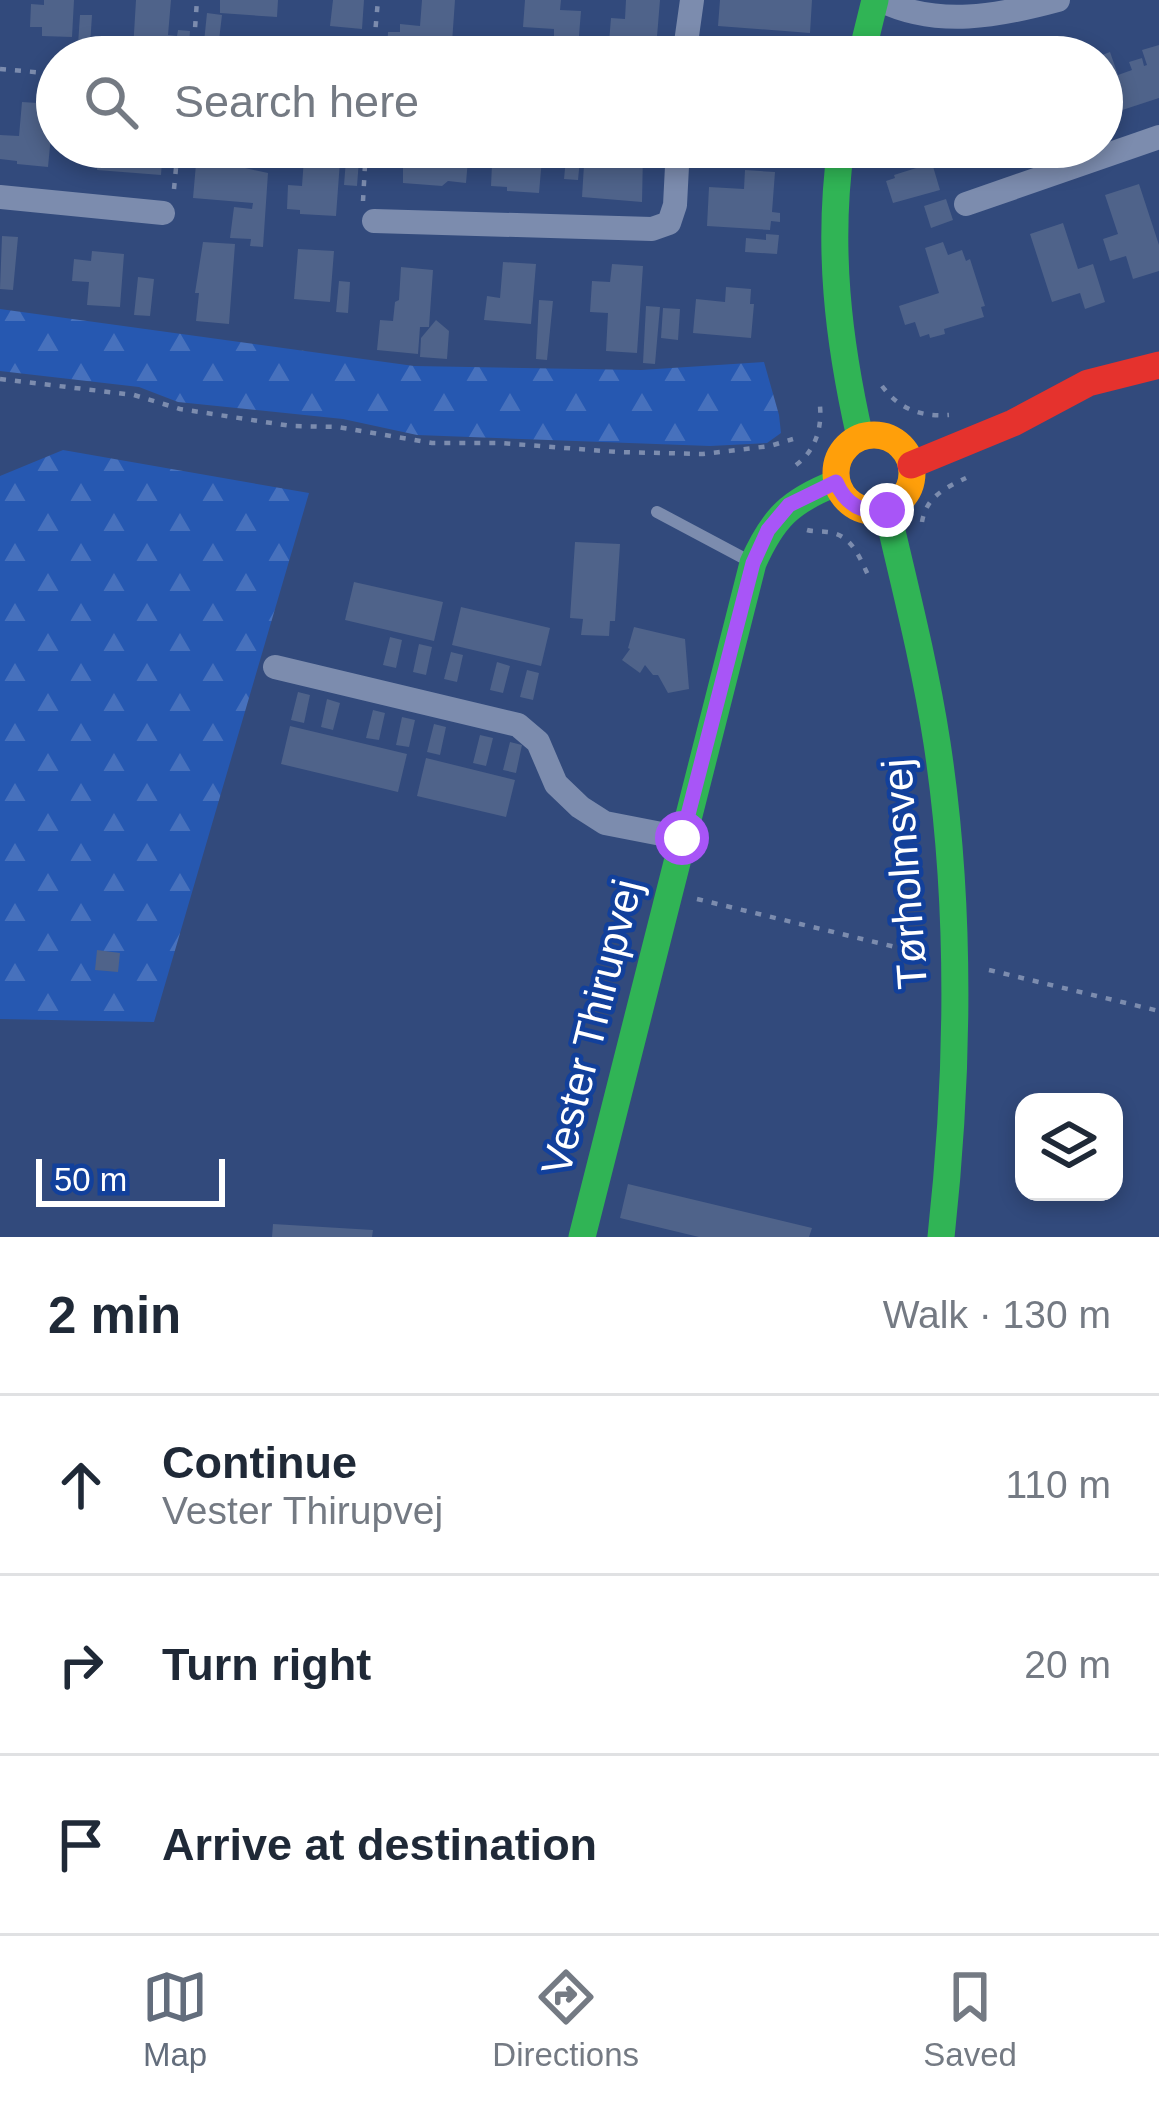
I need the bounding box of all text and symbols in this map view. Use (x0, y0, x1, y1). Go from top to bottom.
search box (36, 36, 1123, 168)
icon: search (78, 69, 144, 135)
text: Search here (174, 76, 419, 127)
route end (860, 483, 914, 537)
street label: Tørholmsvej (873, 757, 936, 991)
route start (655, 811, 709, 865)
street label: Vester Thirupvej (532, 875, 651, 1180)
map controls (1015, 1093, 1123, 1201)
button: layers (1015, 1093, 1123, 1201)
scale bar (36, 1153, 225, 1206)
text: 50 m (54, 1161, 127, 1198)
text: 2 min (48, 1287, 181, 1344)
text: Walk · 130 m (883, 1293, 1111, 1336)
text: Continue (162, 1437, 357, 1488)
icon: ahead (48, 1452, 114, 1518)
text: 110 m (1006, 1463, 1111, 1506)
text: Vester Thirupvej (162, 1489, 443, 1532)
icon: right (48, 1632, 114, 1698)
text: Turn right (162, 1639, 371, 1690)
text: 20 m (1024, 1643, 1111, 1686)
icon: arrive (48, 1812, 114, 1878)
text: Arrive at destination (162, 1819, 597, 1870)
tab: Map (142, 1964, 208, 2074)
tab: Directions (492, 1964, 639, 2074)
tab: Saved (923, 1964, 1017, 2074)

